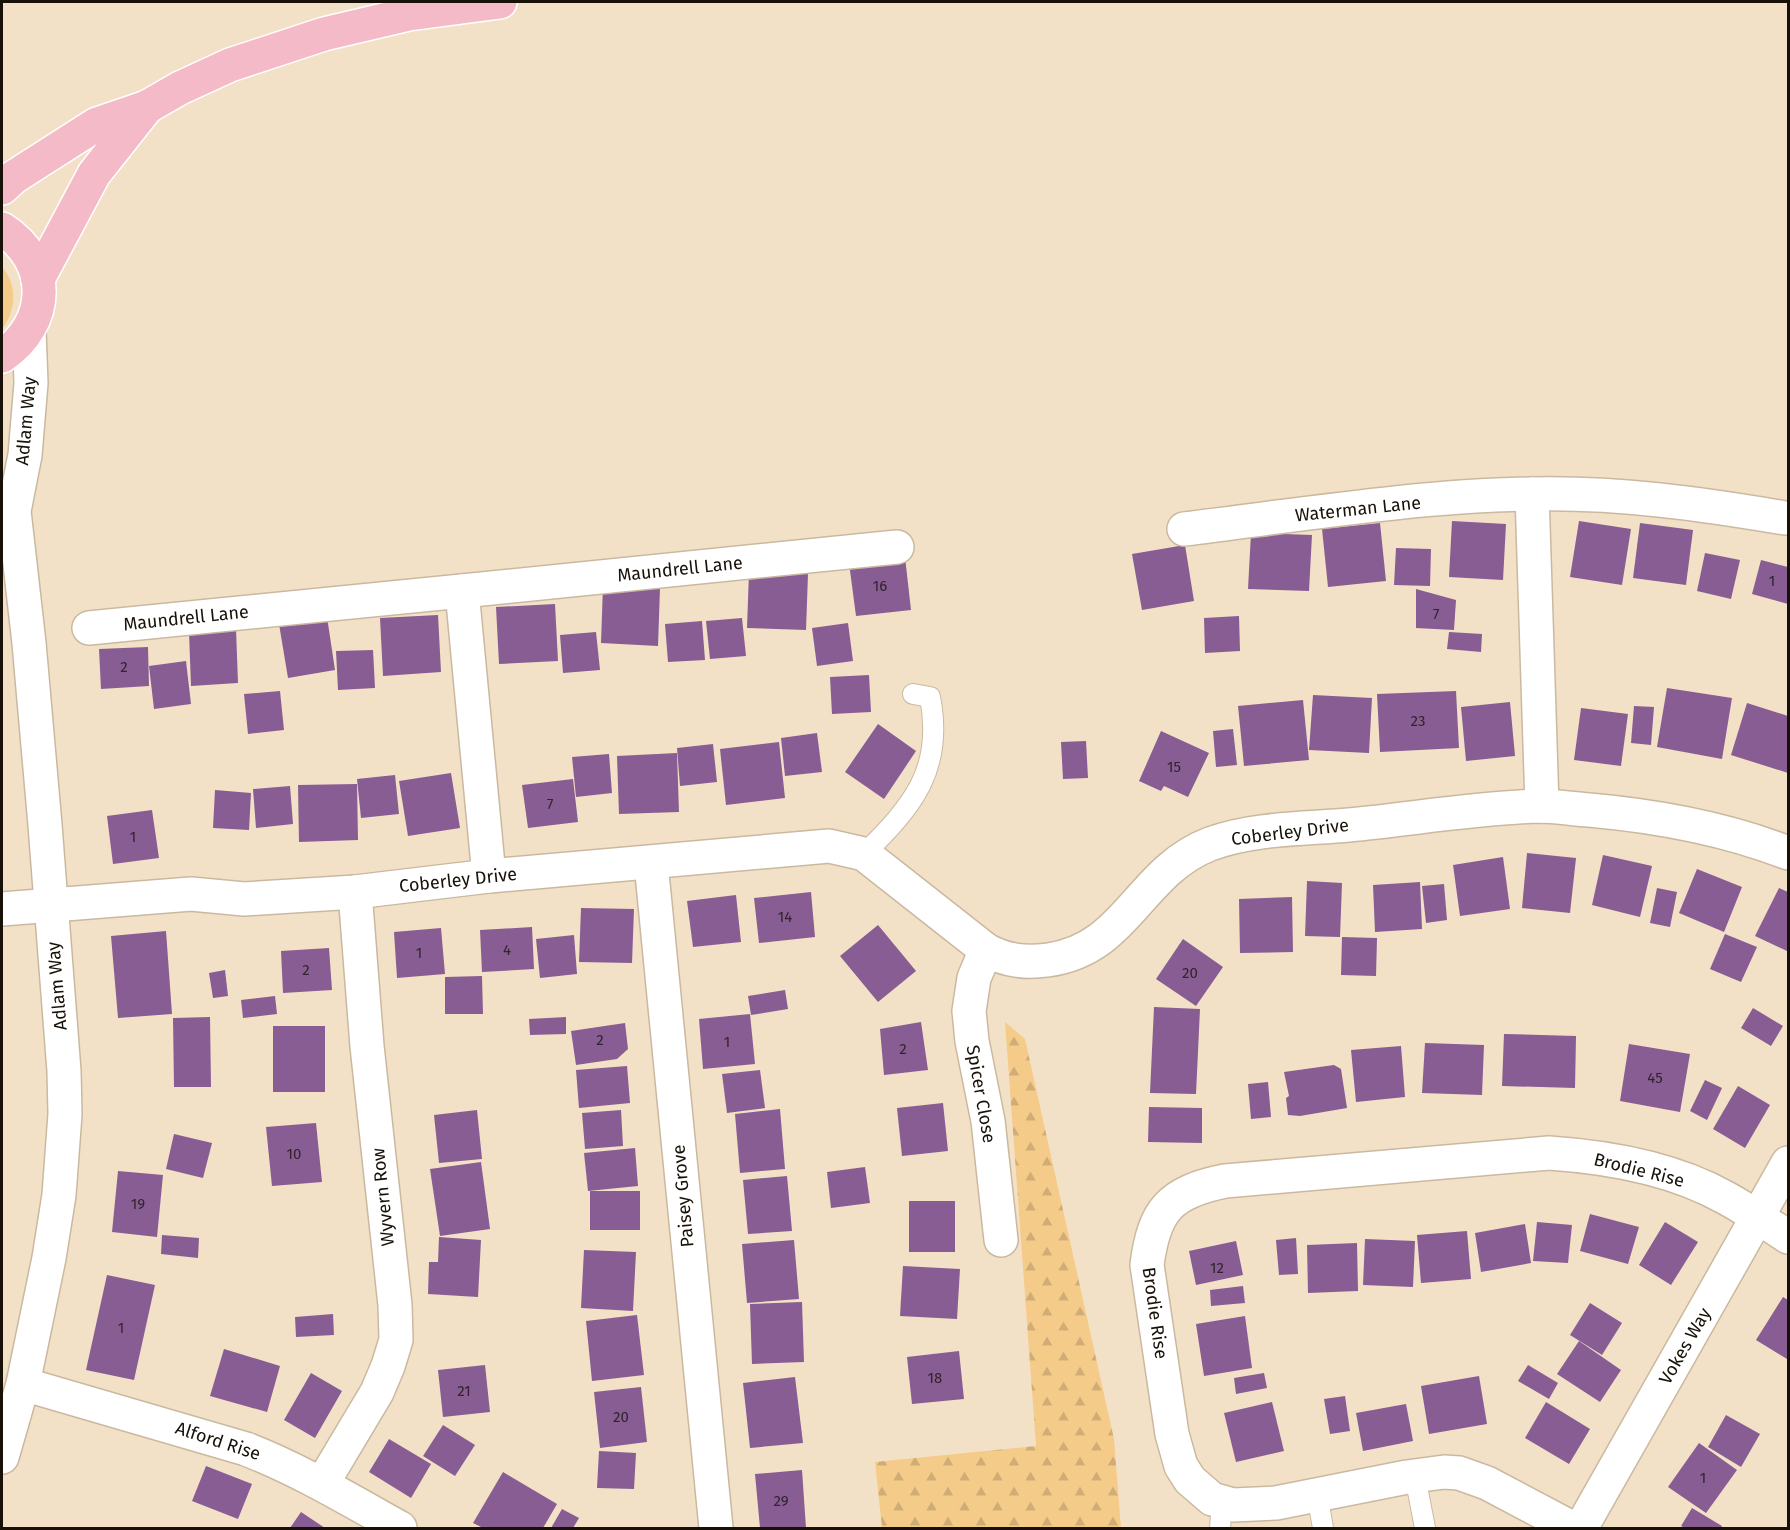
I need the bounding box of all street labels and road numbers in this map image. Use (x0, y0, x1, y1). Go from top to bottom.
street label: Adlam Way (11, 376, 41, 466)
street label: Waterman Lane (1294, 491, 1422, 527)
street label: Maundrell Lane (616, 551, 744, 587)
street label: Maundrell Lane (122, 600, 250, 636)
street label: Coberley Drive (1230, 814, 1350, 850)
street label: Coberley Drive (398, 863, 518, 897)
street label: Adlam Way (42, 941, 72, 1031)
street label: Spicer Close (962, 1043, 1000, 1145)
street label: Paisey Grove (668, 1144, 698, 1248)
street label: Wyvern Row (367, 1147, 399, 1247)
street label: Brodie Rise (1591, 1148, 1687, 1192)
street label: Brodie Rise (1138, 1266, 1172, 1360)
street label: Vokes Way (1654, 1304, 1716, 1388)
street label: Alford Rise (173, 1417, 263, 1465)

